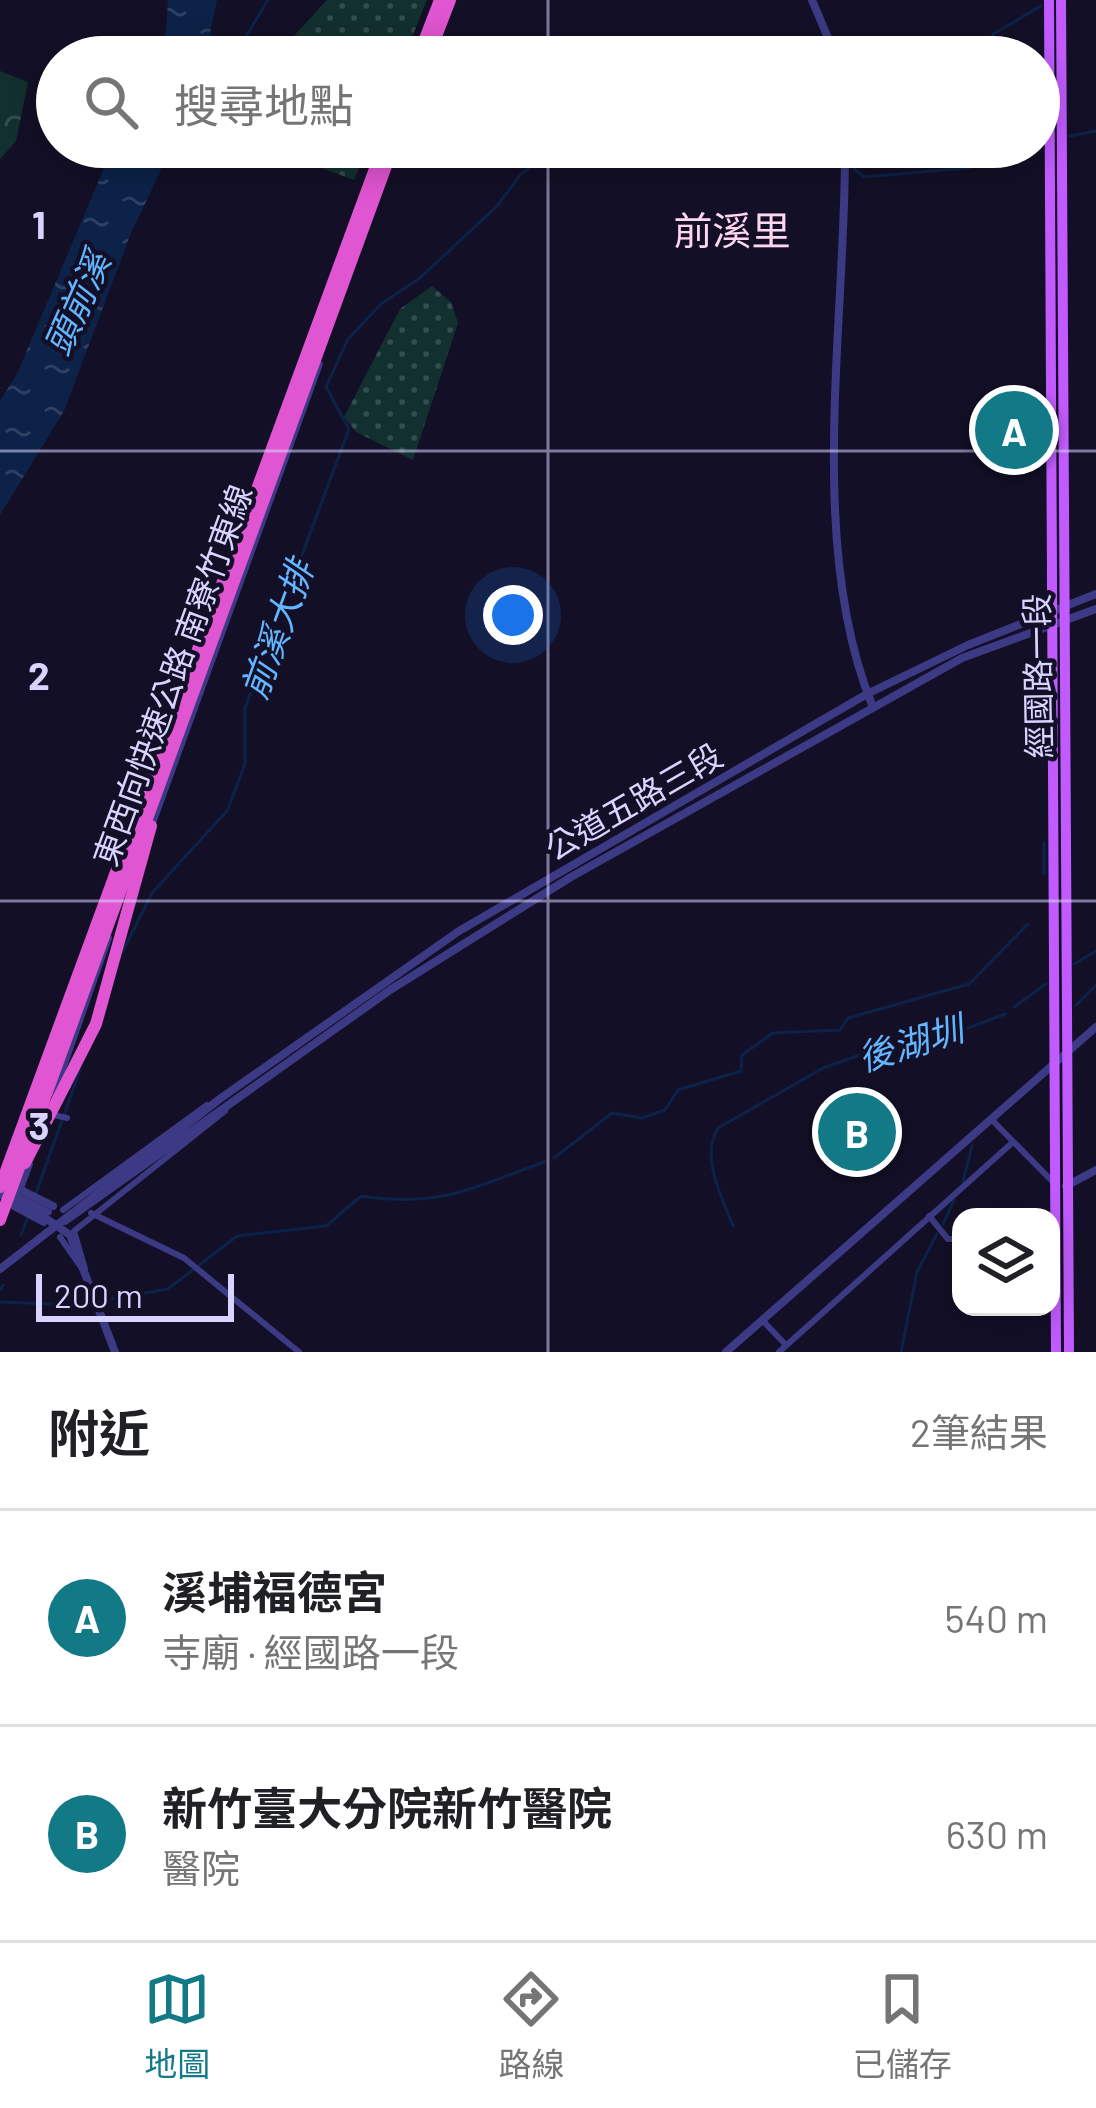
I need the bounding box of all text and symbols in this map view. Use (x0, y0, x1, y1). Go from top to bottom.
search box (36, 36, 1060, 168)
icon: search (78, 69, 144, 135)
text: 搜尋地點 (174, 77, 354, 131)
text: 1 (32, 200, 46, 247)
district label: 前溪里 (673, 206, 791, 253)
water label: 頭前溪 (34, 240, 120, 361)
pin: A (975, 385, 1053, 475)
street label: 東西向快速公路 南寮竹東線 (84, 479, 260, 871)
water label: 前溪大排 (231, 550, 322, 704)
your location (483, 585, 543, 645)
street label: 經國路一段 (1016, 593, 1058, 759)
text: 2 (28, 651, 50, 698)
street label: 公道五路三段 (537, 734, 729, 868)
water label: 後湖圳 (852, 1004, 973, 1078)
pin: B (818, 1087, 896, 1177)
text: 3 (28, 1101, 50, 1148)
map controls (952, 1208, 1060, 1316)
button: layers (952, 1208, 1060, 1316)
scale bar (36, 1268, 234, 1321)
text: 200 m (54, 1275, 143, 1315)
text: 附近 (48, 1401, 150, 1462)
text: 2筆結果 (910, 1408, 1048, 1455)
text: 溪埔福德宮 (162, 1564, 387, 1618)
text: A (74, 1594, 100, 1641)
text: 540 m (944, 1594, 1048, 1641)
text: 寺廟 · 經國路一段 (162, 1628, 459, 1675)
text: 新竹臺大分院新竹醫院 (162, 1780, 612, 1834)
text: B (75, 1810, 99, 1857)
text: 630 m (946, 1810, 1048, 1857)
text: 醫院 (162, 1844, 240, 1891)
tab: 地圖 (144, 1966, 210, 2086)
tab: 路線 (498, 1966, 564, 2086)
tab: 已儲存 (853, 1966, 952, 2086)

